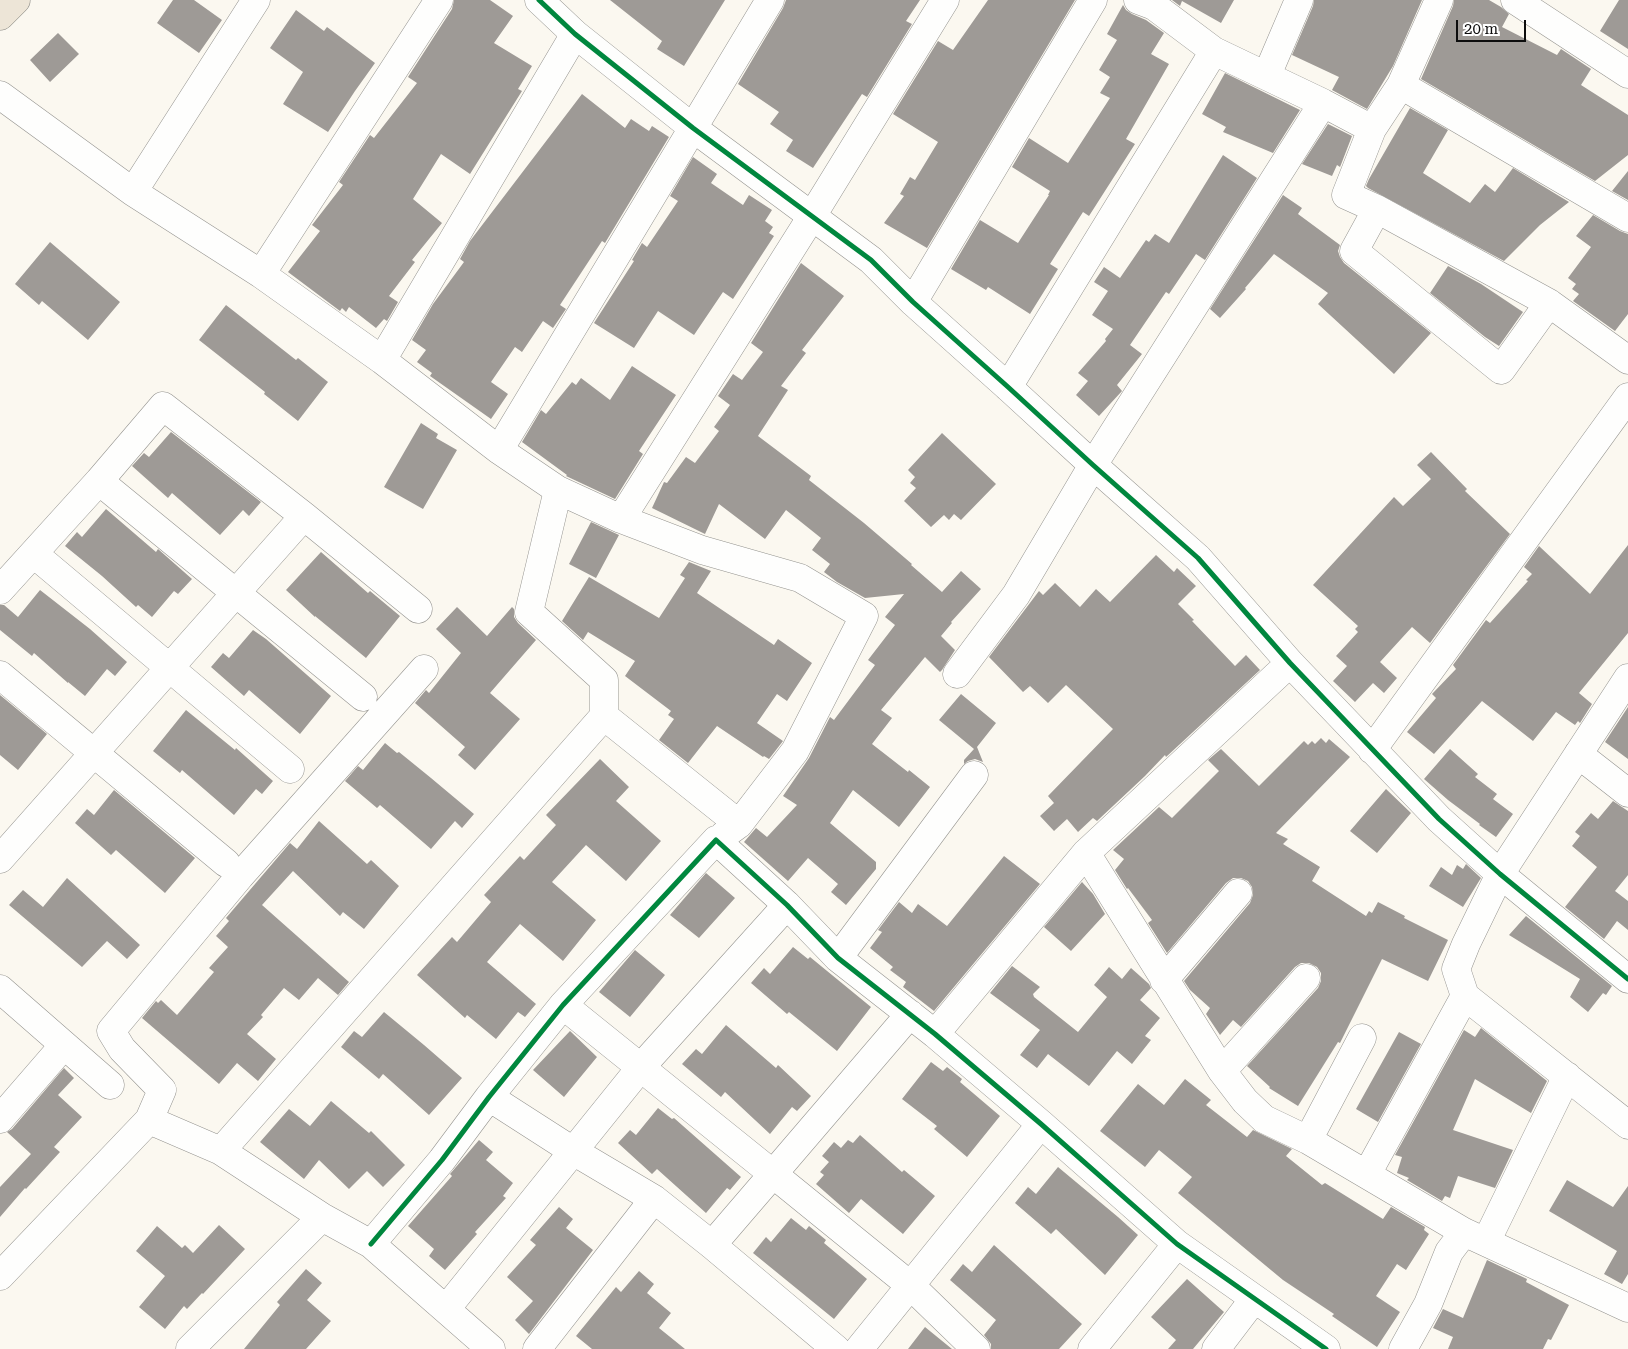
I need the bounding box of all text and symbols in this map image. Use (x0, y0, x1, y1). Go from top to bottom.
scale bar (1458, 10, 1528, 42)
text: 20 m (1464, 20, 1498, 38)

